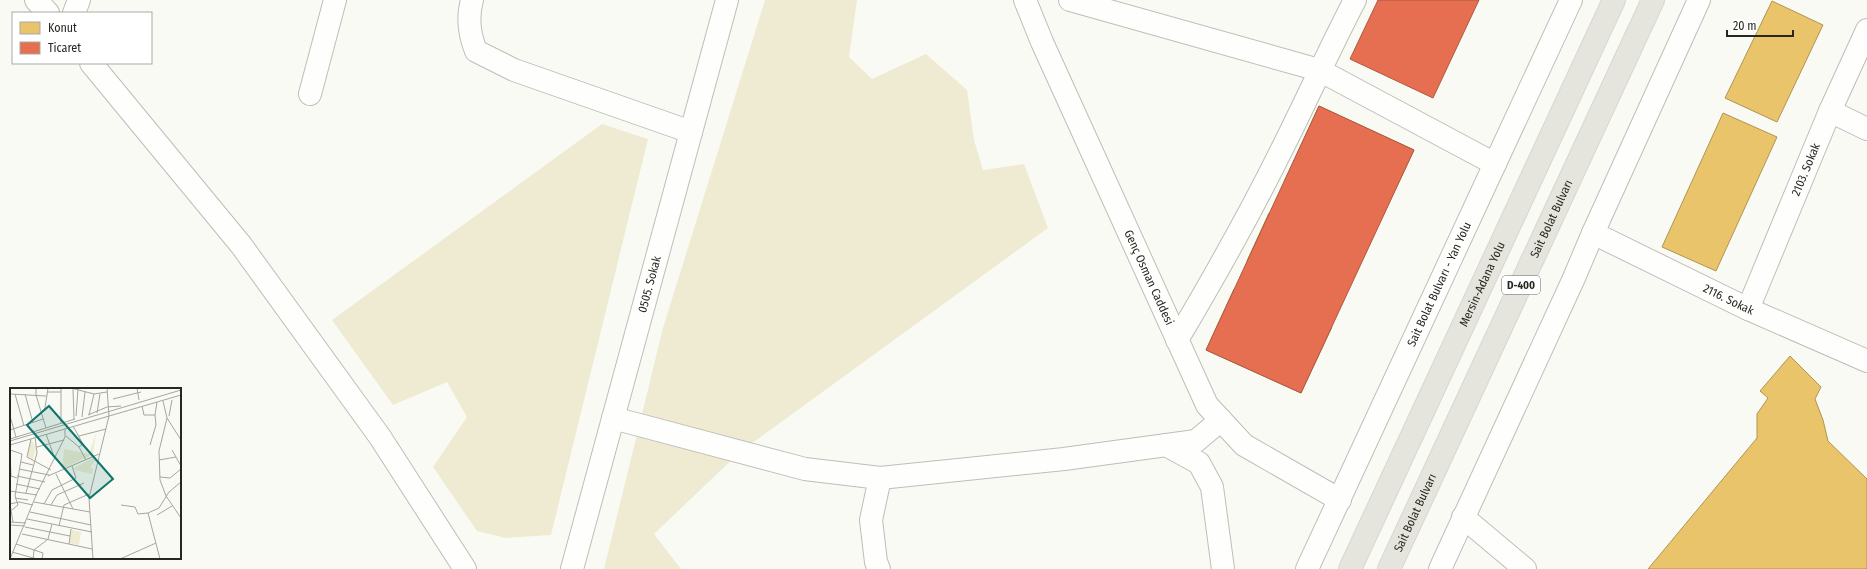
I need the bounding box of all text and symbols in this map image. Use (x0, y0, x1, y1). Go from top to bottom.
legend (12, 12, 152, 64)
scale bar (1727, 12, 1793, 38)
text: 20 m (1733, 19, 1757, 33)
text: Konut (48, 21, 77, 35)
text: Ticaret (48, 41, 81, 55)
street label: 2103. Sokak (1789, 141, 1823, 198)
street label: Sait Bolat Bulvarı (1527, 178, 1576, 260)
street label: Sait Bolat Bulvarı - Yan Yolu (1404, 220, 1474, 349)
street label: Genç Osman Caddesi (1121, 228, 1177, 327)
street label: Mersin-Adana Yolu (1456, 239, 1508, 329)
street label: 0505. Sokak (635, 254, 664, 314)
road number: D-400 (1502, 276, 1540, 294)
street label: 2116. Sokak (1701, 281, 1756, 318)
inset map (10, 388, 181, 559)
street label: Sait Bolat Bulvarı (1391, 471, 1439, 554)

